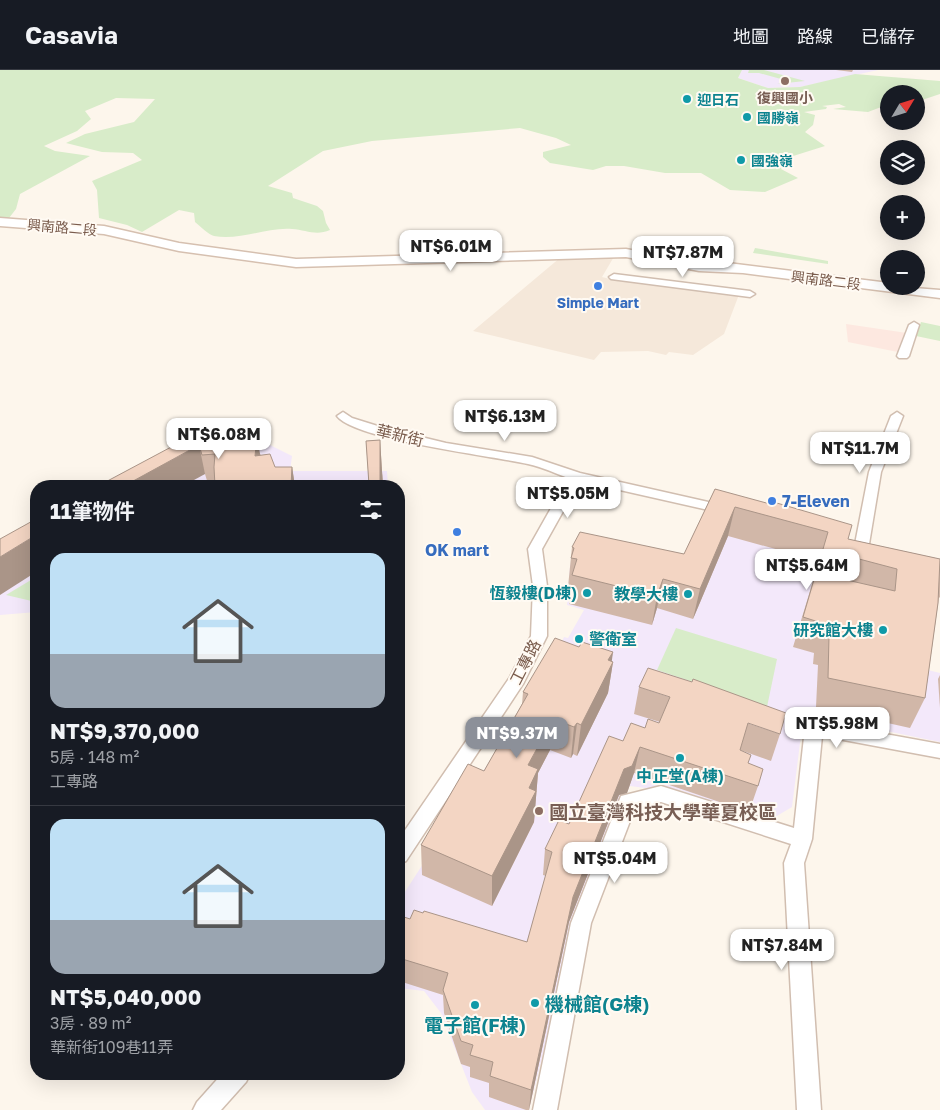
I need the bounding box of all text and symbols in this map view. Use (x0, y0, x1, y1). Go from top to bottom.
text: Casavia (25, 20, 118, 49)
text: 地圖 (733, 25, 769, 47)
text: 路線 (797, 25, 833, 47)
text: 已儲存 (861, 25, 915, 47)
marker: 復興國小 (779, 75, 791, 87)
north arrow (880, 85, 925, 130)
map controls (880, 85, 925, 295)
place label: 復興國小 (757, 89, 813, 106)
place label: 迎日石 (697, 91, 739, 108)
marker: 迎日石 (681, 93, 693, 105)
place label: 國勝嶺 (757, 109, 799, 126)
marker: 國勝嶺 (741, 111, 753, 123)
button: layers (880, 140, 925, 185)
place label: 國強嶺 (751, 152, 793, 169)
marker: 國強嶺 (735, 154, 747, 166)
button: + (880, 195, 925, 240)
street label: 興南路二段 (26, 215, 98, 239)
pin: NT$6.01M (399, 230, 503, 272)
text: NT$6.01M (410, 236, 492, 256)
pin: NT$7.87M (631, 236, 735, 278)
text: NT$7.87M (643, 242, 723, 262)
button: − (880, 250, 925, 295)
street label: 興南路二段 (790, 267, 862, 293)
marker: Simple Mart (592, 280, 604, 292)
place label: Simple Mart (557, 294, 640, 311)
pin: NT$6.13M (453, 400, 557, 442)
text: NT$6.13M (465, 406, 545, 426)
pin: NT$6.08M (167, 418, 271, 460)
street label: 華新街 (374, 420, 426, 450)
text: NT$6.08M (177, 424, 261, 444)
pin: NT$11.7M (808, 432, 912, 474)
text: NT$11.7M (821, 438, 899, 458)
pin: NT$5.05M (516, 476, 620, 519)
text: NT$5.05M (527, 483, 609, 503)
place label: 7-Eleven (782, 491, 850, 511)
marker: 7-Eleven (766, 495, 778, 507)
icon: filters (357, 496, 385, 524)
text: 11筆物件 (50, 498, 135, 524)
marker: OK mart (451, 526, 463, 538)
place label: OK mart (425, 540, 489, 560)
pin: NT$5.64M (755, 548, 859, 591)
text: NT$5.64M (766, 555, 848, 575)
place label: 恆毅樓(D棟) (489, 583, 577, 603)
place label: 教學大樓 (614, 584, 678, 604)
icon: home (173, 586, 263, 676)
marker: 恆毅樓(D棟) (581, 587, 593, 599)
marker: 教學大樓 (682, 588, 694, 600)
place label: 研究館大樓 (793, 620, 873, 640)
marker: 研究館大樓 (877, 624, 889, 636)
place label: 警衛室 (589, 629, 637, 649)
marker: 警衛室 (573, 633, 585, 645)
street label: 工專路 (505, 636, 545, 688)
pin: NT$5.98M (785, 706, 889, 749)
text: NT$5.98M (796, 713, 878, 733)
pin: NT$9.37M (465, 716, 569, 759)
text: NT$9,370,000 (50, 718, 199, 744)
text: NT$9.37M (476, 723, 558, 743)
text: 5房 · 148 m² (50, 747, 139, 767)
marker: 中正堂(A棟) (674, 752, 686, 764)
place label: 中正堂(A棟) (636, 766, 724, 786)
text: 工專路 (50, 771, 98, 791)
place label: 國立臺灣科技大學華夏校區 (549, 800, 777, 823)
marker: 國立臺灣科技大學華夏校區 (533, 805, 545, 817)
pin: NT$5.04M (563, 842, 667, 884)
text: NT$5.04M (574, 848, 656, 868)
icon: home (173, 851, 263, 941)
pin: NT$7.84M (730, 928, 834, 971)
text: NT$7.84M (741, 935, 823, 955)
text: NT$5,040,000 (50, 984, 201, 1010)
place label: 機械館(G棟) (545, 992, 649, 1015)
marker: 機械館(G棟) (529, 997, 541, 1009)
marker: 電子館(F棟) (469, 999, 481, 1011)
text: 3房 · 89 m² (50, 1013, 132, 1033)
place label: 電子館(F棟) (424, 1013, 526, 1036)
text: 華新街109巷11弄 (50, 1037, 173, 1057)

